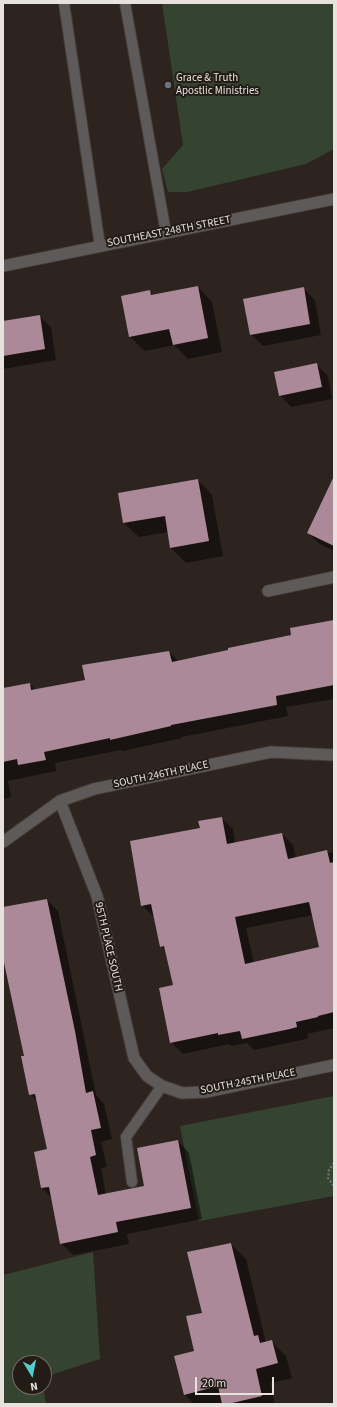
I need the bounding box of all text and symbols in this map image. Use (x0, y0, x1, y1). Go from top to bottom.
place label: Grace & Truth Apostlic Ministries (176, 72, 259, 98)
marker: Grace & Truth Apostlic Ministries (163, 80, 173, 90)
street label: SOUTHEAST 248TH STREET (106, 214, 232, 250)
street label: SOUTH 246TH PLACE (112, 758, 210, 792)
street label: 95TH PLACE SOUTH (91, 901, 125, 993)
street label: SOUTH 245TH PLACE (199, 1066, 297, 1098)
north arrow (12, 1355, 52, 1395)
scale bar (197, 1369, 276, 1395)
text: 20 m (202, 1375, 226, 1392)
text: N (29, 1378, 39, 1394)

